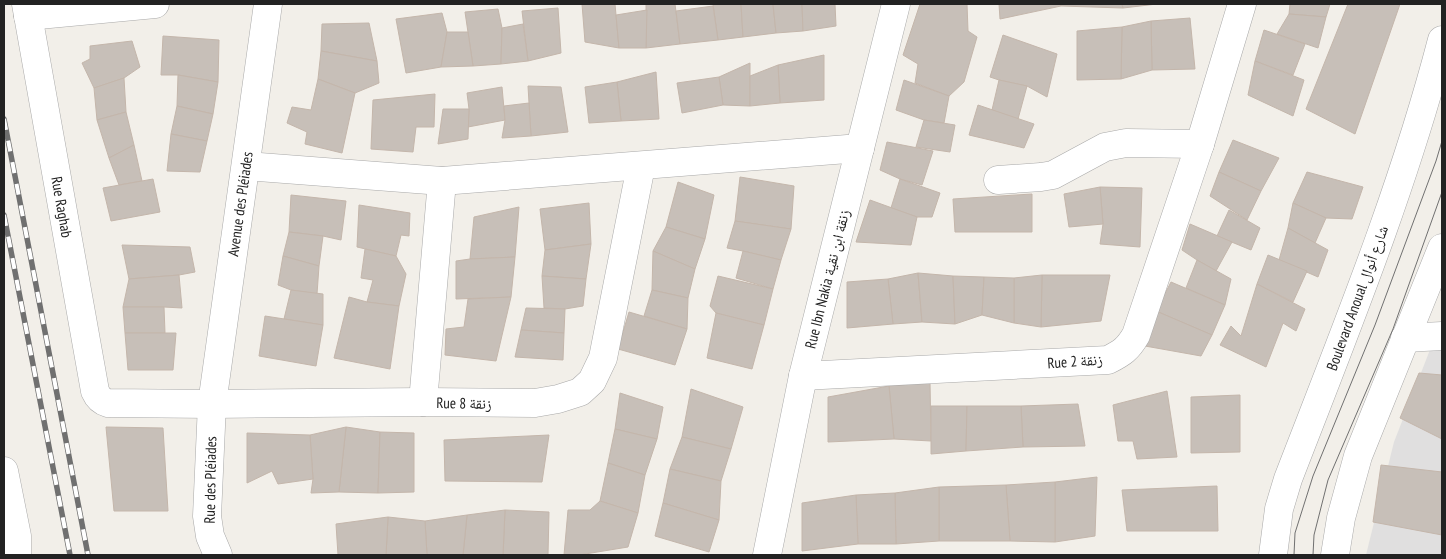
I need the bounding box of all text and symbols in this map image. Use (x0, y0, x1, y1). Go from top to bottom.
street label: Avenue des Pléiades (223, 150, 257, 258)
street label: Rue Raghab (47, 175, 77, 239)
street label: Rue Ibn Nakia زنقة ابن نقية (801, 207, 854, 351)
street label: Boulevard Anoual شارع أنوال (1322, 223, 1393, 373)
street label: Rue 2 زنقة (1047, 350, 1104, 372)
street label: Rue 8 زنقة (436, 393, 492, 413)
street label: Rue des Pléiades (200, 436, 220, 524)

